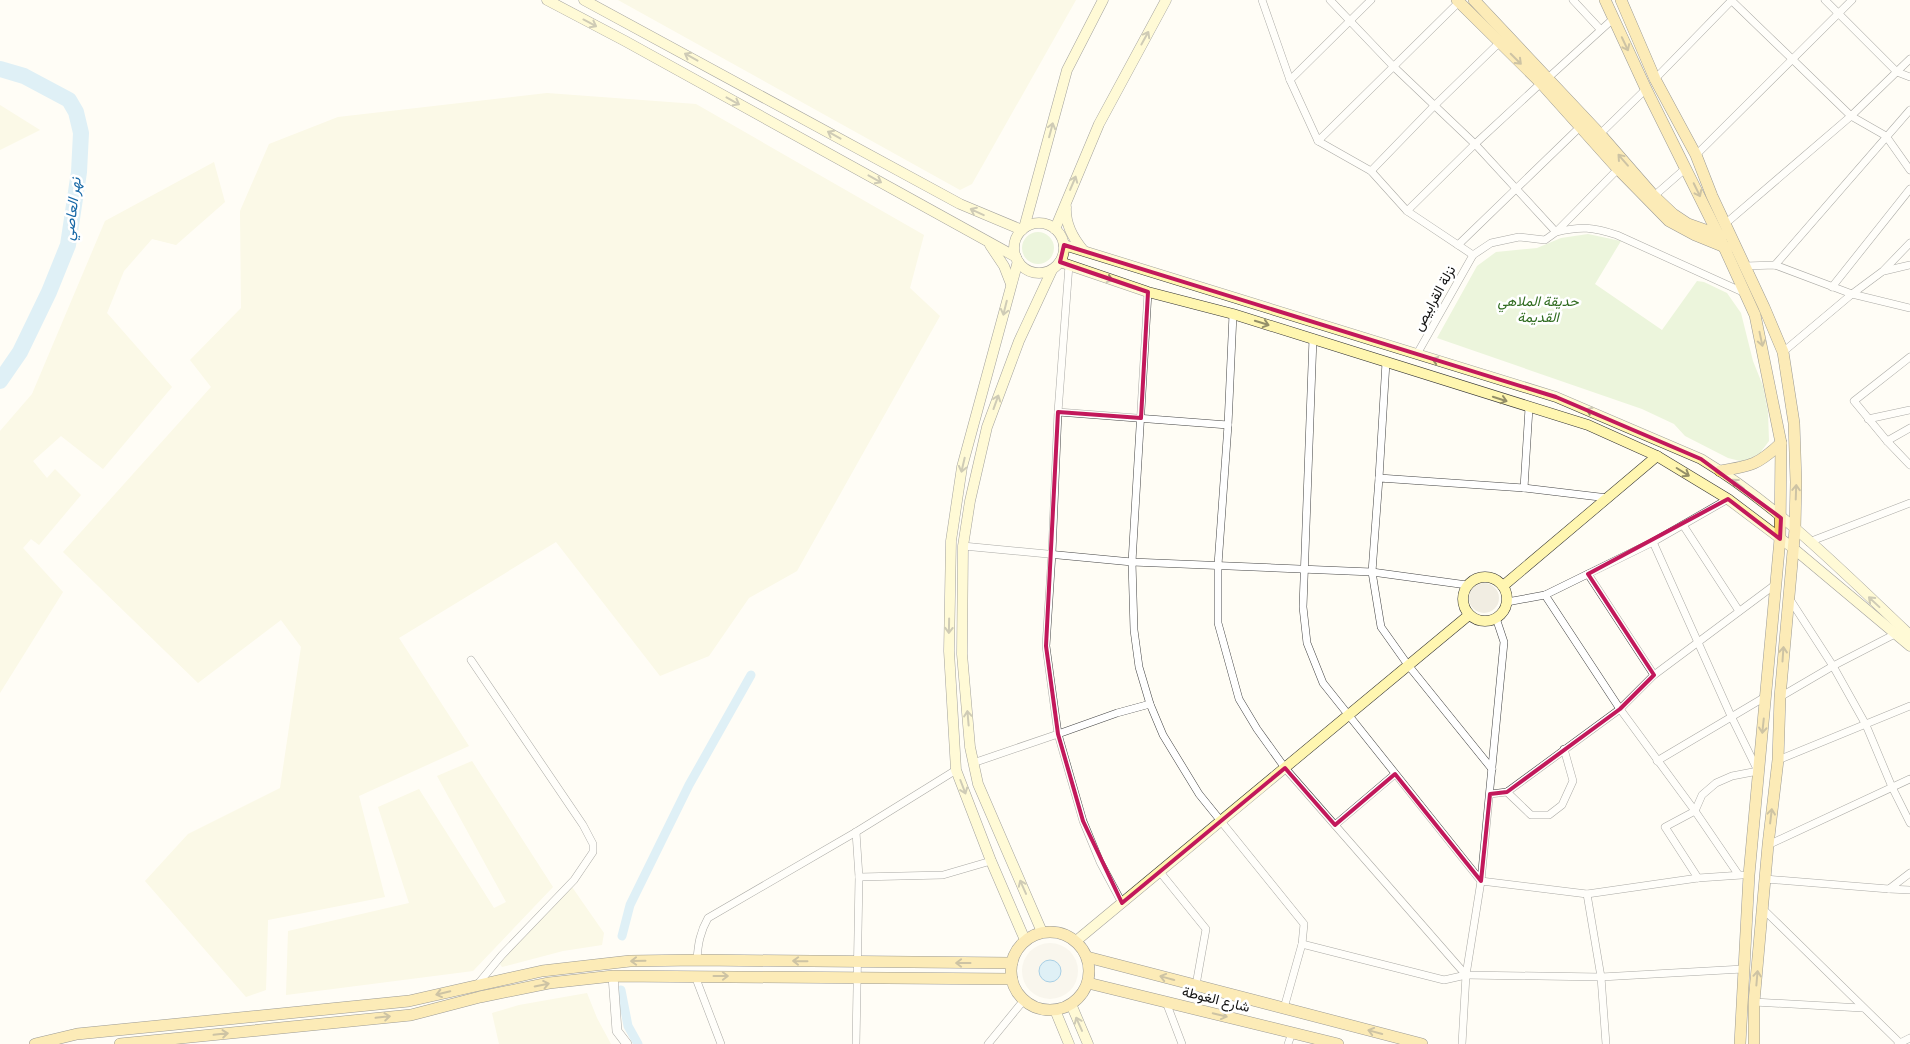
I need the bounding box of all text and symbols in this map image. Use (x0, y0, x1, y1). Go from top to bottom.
one-way arrow (582, 18, 597, 28)
one-way arrow (1141, 31, 1151, 46)
one-way arrow (1620, 37, 1630, 52)
one-way arrow (684, 52, 699, 62)
one-way arrow (1510, 53, 1523, 65)
one-way arrow (725, 96, 739, 106)
one-way arrow (1046, 123, 1056, 139)
one-way arrow (826, 130, 841, 140)
one-way arrow (1617, 154, 1629, 167)
one-way arrow (867, 175, 881, 185)
water label: نهر العاصي (58, 176, 88, 242)
one-way arrow (1069, 176, 1079, 191)
one-way arrow (1692, 183, 1702, 198)
one-way arrow (970, 207, 985, 216)
street label: نزلة القرابيص (1409, 262, 1459, 334)
one-way arrow (1098, 273, 1114, 283)
park label: حديقة الملاهي القديمة (1497, 292, 1579, 326)
one-way arrow (999, 299, 1009, 315)
one-way arrow (1254, 319, 1270, 328)
one-way arrow (1756, 331, 1766, 347)
one-way arrow (1431, 356, 1447, 366)
one-way arrow (1492, 394, 1508, 404)
one-way arrow (992, 395, 1001, 410)
one-way arrow (1586, 407, 1601, 417)
one-way arrow (958, 456, 967, 472)
one-way arrow (1676, 467, 1690, 477)
one-way arrow (1732, 479, 1745, 490)
one-way arrow (1791, 484, 1801, 500)
one-way arrow (1868, 596, 1881, 607)
one-way arrow (945, 618, 954, 634)
one-way arrow (1778, 646, 1788, 662)
one-way arrow (963, 710, 973, 726)
one-way arrow (1758, 718, 1767, 734)
one-way arrow (959, 779, 968, 794)
one-way arrow (1766, 808, 1776, 824)
one-way arrow (1017, 880, 1027, 895)
one-way arrow (630, 956, 646, 966)
one-way arrow (793, 956, 809, 966)
one-way arrow (955, 958, 972, 968)
one-way arrow (1752, 970, 1761, 986)
one-way arrow (712, 971, 729, 981)
one-way arrow (1159, 973, 1175, 982)
one-way arrow (533, 979, 549, 989)
street label: شارع الغوطة (1180, 982, 1252, 1018)
one-way arrow (436, 989, 452, 998)
one-way arrow (1211, 1011, 1227, 1020)
one-way arrow (374, 1012, 390, 1022)
one-way arrow (1074, 1017, 1084, 1032)
one-way arrow (1367, 1027, 1383, 1036)
one-way arrow (213, 1029, 229, 1039)

